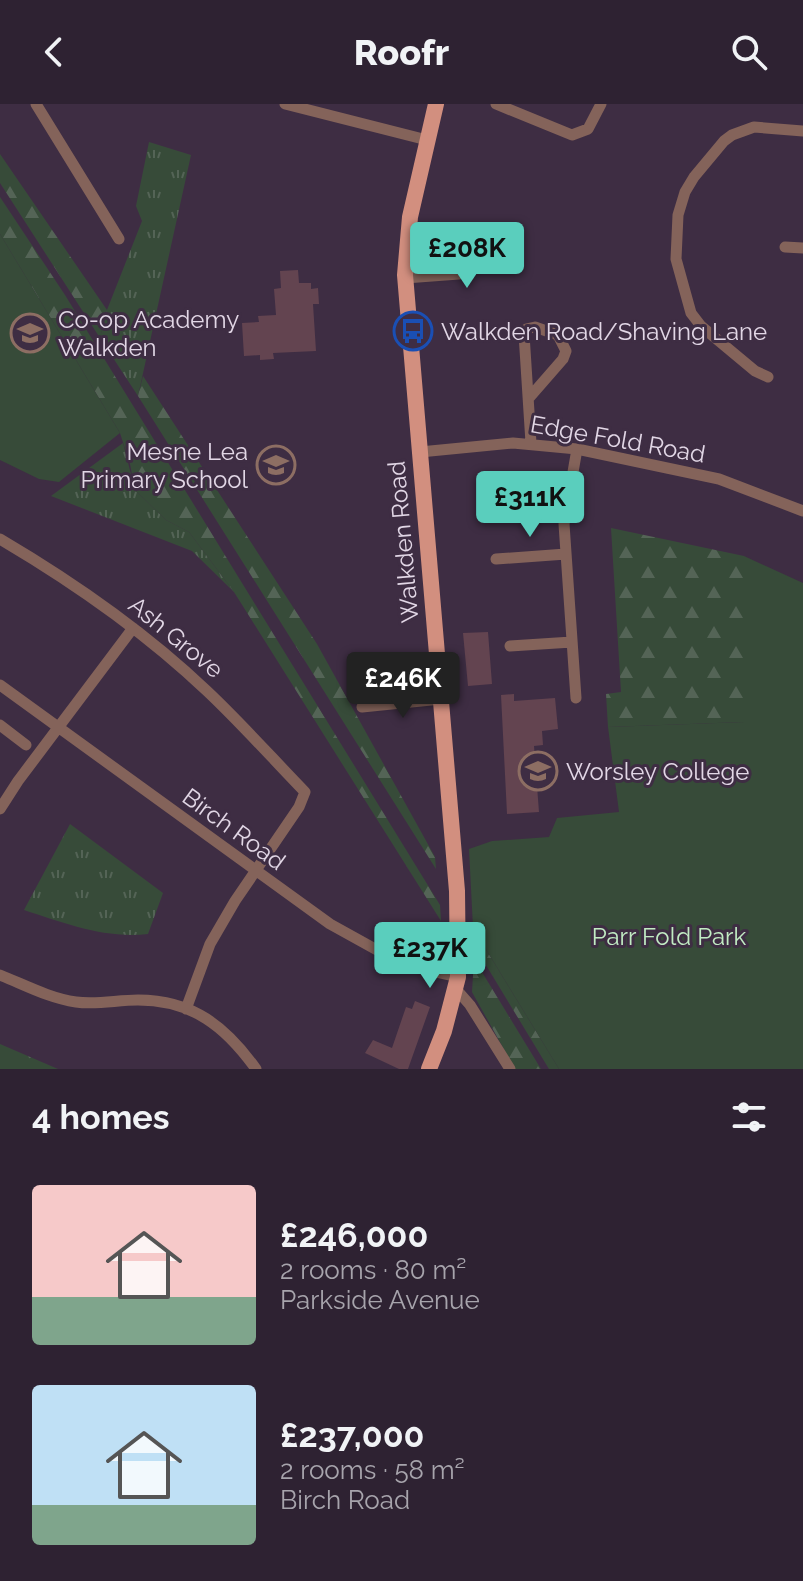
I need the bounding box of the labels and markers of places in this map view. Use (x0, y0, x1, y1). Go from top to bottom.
pin: £208K (411, 222, 523, 290)
place label: Co-op Academy Walkden (58, 305, 239, 362)
bus stop icon: Walkden Road/Shaving Lane (392, 310, 434, 352)
school or university icon: Co-op Academy Walkden (9, 312, 51, 354)
place label: Walkden Road/Shaving Lane (441, 317, 767, 346)
place label: Mesne Lea Primary School (81, 437, 248, 494)
school or university icon: Mesne Lea Primary School (255, 444, 297, 486)
pin: £311K (474, 471, 586, 539)
pin: £246K (347, 652, 459, 720)
school or university icon: Worsley College (517, 750, 559, 792)
place label: Worsley College (566, 757, 749, 786)
pin: £237K (374, 922, 486, 990)

